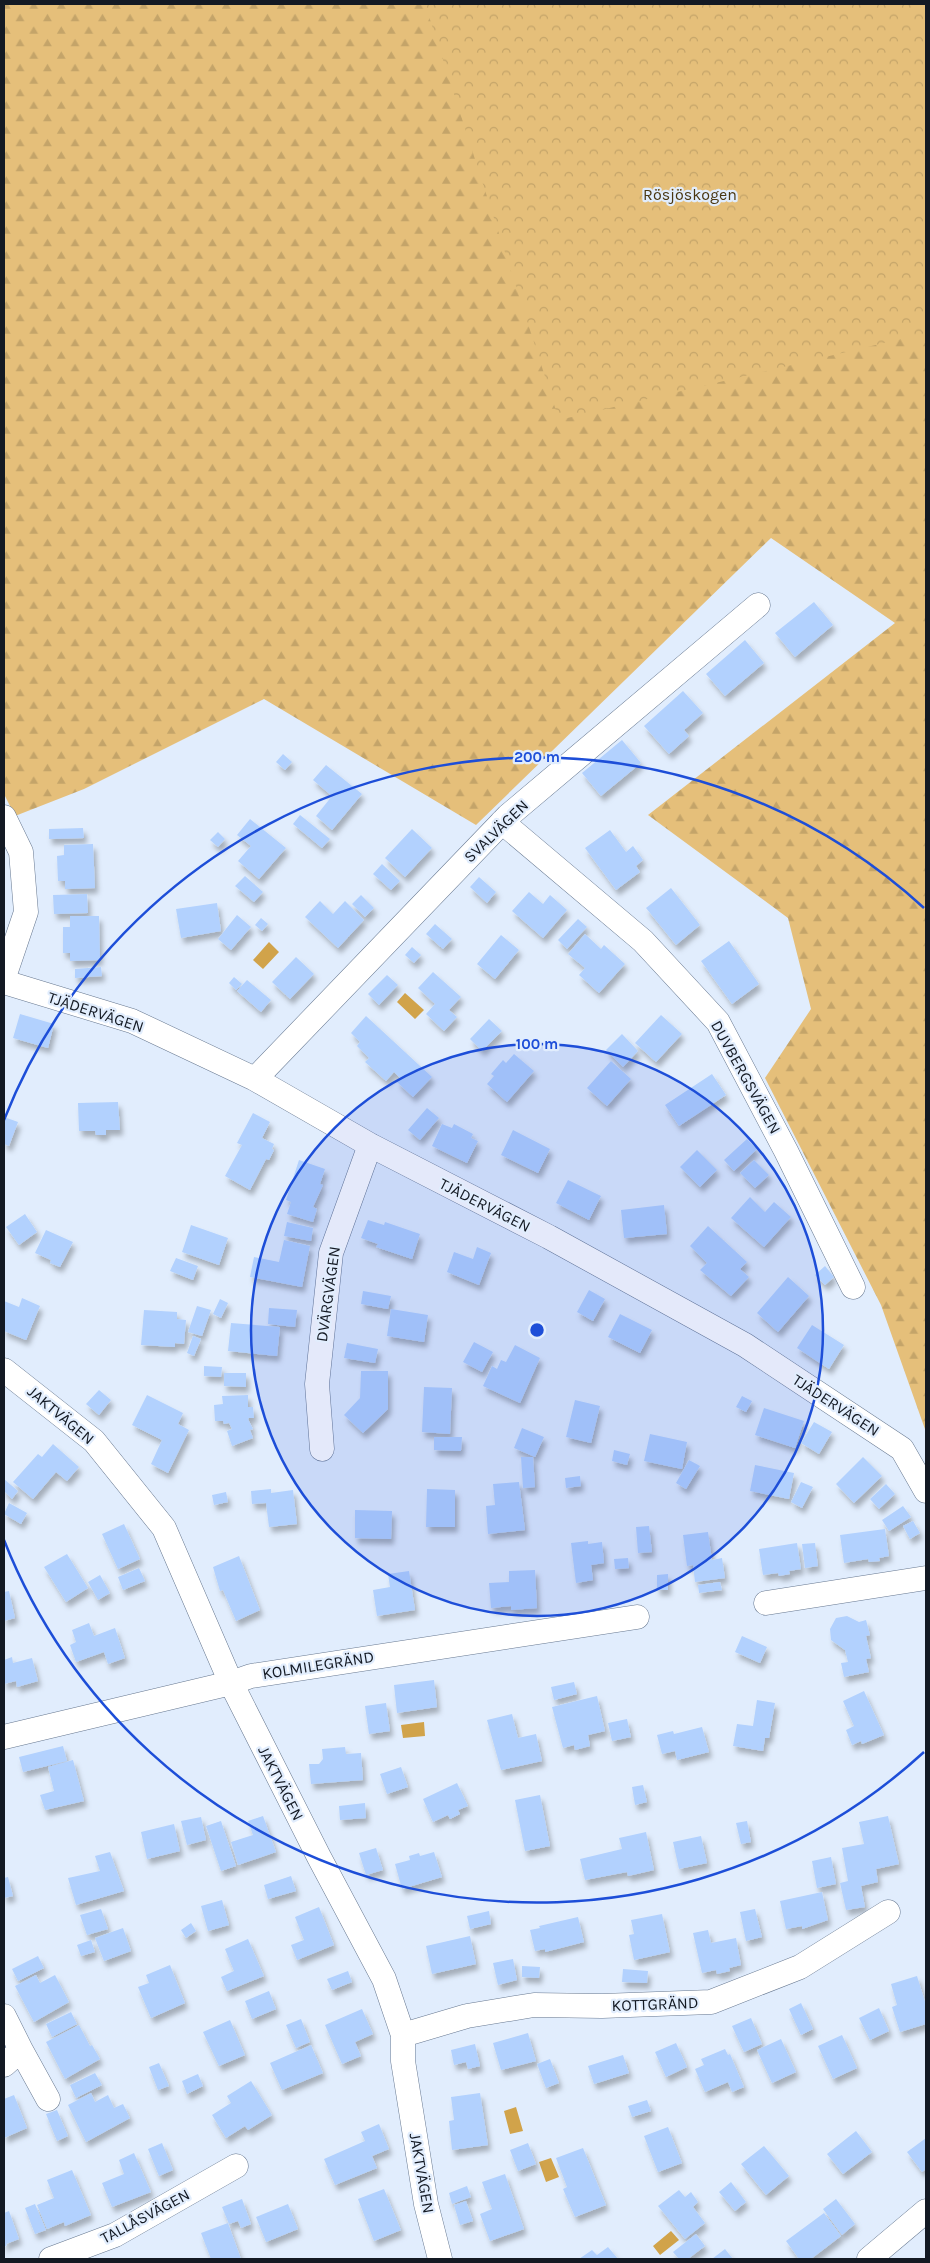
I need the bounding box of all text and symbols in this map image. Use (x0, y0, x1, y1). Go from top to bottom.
park label: Rösjöskogen (643, 185, 737, 204)
text: 200 m (514, 748, 560, 766)
street label: SVALVÄGEN (460, 796, 532, 866)
street label: TJÄDERVÄGEN (46, 988, 146, 1036)
street label: DUVBERGSVÄGEN (707, 1017, 785, 1137)
text: 100 m (516, 1035, 558, 1053)
street label: TJÄDERVÄGEN (436, 1174, 534, 1236)
street label: DVÄRGVÄGEN (312, 1245, 344, 1343)
centre of rings (528, 1321, 546, 1339)
street label: TJÄDERVÄGEN (789, 1370, 883, 1440)
street label: JAKTVÄGEN (24, 1382, 98, 1448)
street label: KOLMILEGRÄND (261, 1647, 375, 1683)
street label: JAKTVÄGEN (254, 1742, 308, 1824)
street label: KOTTGRÄND (611, 1993, 699, 2015)
street label: JAKTVÄGEN (406, 2131, 438, 2215)
street label: TALLÅSVÄGEN (97, 2185, 193, 2247)

